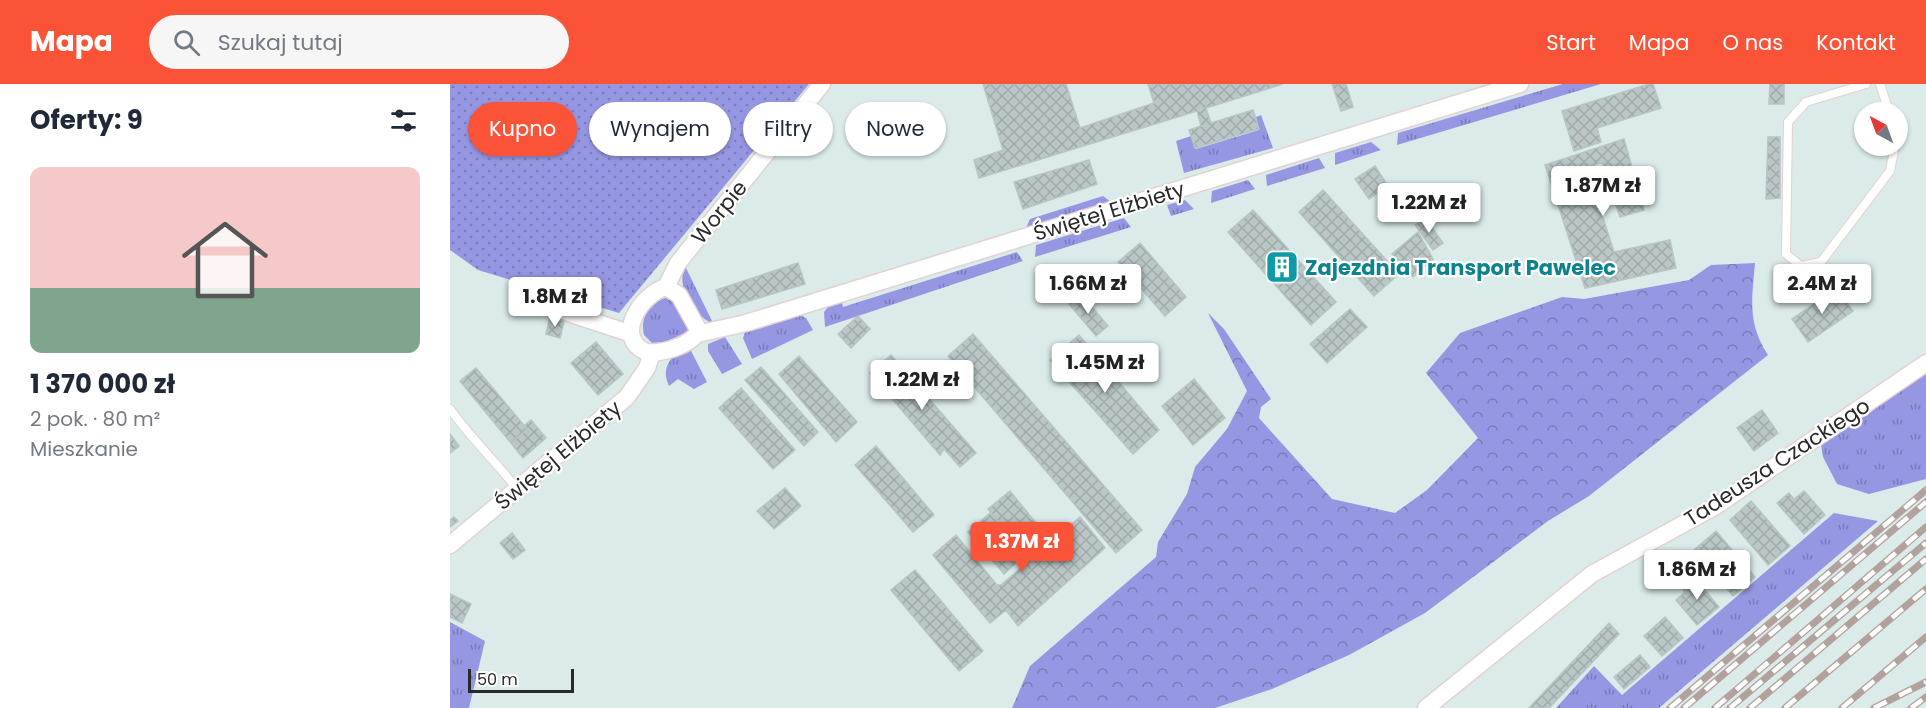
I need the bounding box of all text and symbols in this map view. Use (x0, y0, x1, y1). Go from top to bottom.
search box (149, 15, 569, 69)
text: Mapa (30, 22, 113, 61)
icon: search (170, 26, 203, 59)
text: Szukaj tutaj (218, 27, 343, 58)
text: Start (1546, 28, 1596, 57)
text: Mapa (1629, 28, 1690, 57)
text: O nas (1723, 28, 1783, 57)
text: Kontakt (1816, 28, 1896, 57)
text: Oferty: 9 (30, 102, 143, 138)
chip: Kupno (468, 102, 577, 156)
chip: Wynajem (589, 102, 731, 156)
chip: Filtry (743, 102, 833, 156)
chip: Nowe (845, 102, 946, 156)
north arrow (1854, 102, 1908, 156)
map controls (1854, 102, 1908, 156)
icon: filters (387, 104, 420, 137)
pin: 1.87M zł (1541, 166, 1665, 217)
text: 1.87M zł (1565, 171, 1641, 199)
street label: Worpie (684, 174, 754, 250)
street label: Świętej Elżbiety (1030, 174, 1188, 248)
pin: 1.22M zł (1367, 183, 1491, 234)
text: 1.22M zł (1392, 188, 1466, 216)
icon: home (171, 206, 279, 314)
building icon: Zajezdnia Transport Pawelec (1264, 249, 1300, 285)
place label: Zajezdnia Transport Pawelec (1305, 253, 1616, 282)
pin: 1.66M zł (1026, 264, 1150, 315)
pin: 2.4M zł (1767, 264, 1877, 315)
text: 1.66M zł (1049, 269, 1127, 297)
text: 2.4M zł (1787, 269, 1857, 297)
pin: 1.8M zł (500, 277, 610, 328)
text: 1.8M zł (522, 282, 588, 310)
pin: 1.45M zł (1043, 343, 1167, 394)
text: 1.45M zł (1066, 348, 1144, 376)
pin: 1.22M zł (860, 360, 984, 411)
text: 1.22M zł (885, 365, 959, 393)
text: 1 370 000 zł (30, 366, 175, 402)
street label: Tadeusza Czackiego (1679, 391, 1875, 533)
street label: Świętej Elżbiety (489, 393, 627, 516)
text: 2 pok. · 80 m² (30, 405, 160, 433)
text: Mieszkanie (30, 435, 138, 463)
pin: 1.37M zł (960, 522, 1084, 573)
text: 1.37M zł (985, 527, 1059, 555)
pin: 1.86M zł (1635, 550, 1759, 601)
text: 1.86M zł (1658, 555, 1736, 583)
scale bar (468, 666, 574, 694)
text: 50 m (477, 668, 518, 691)

